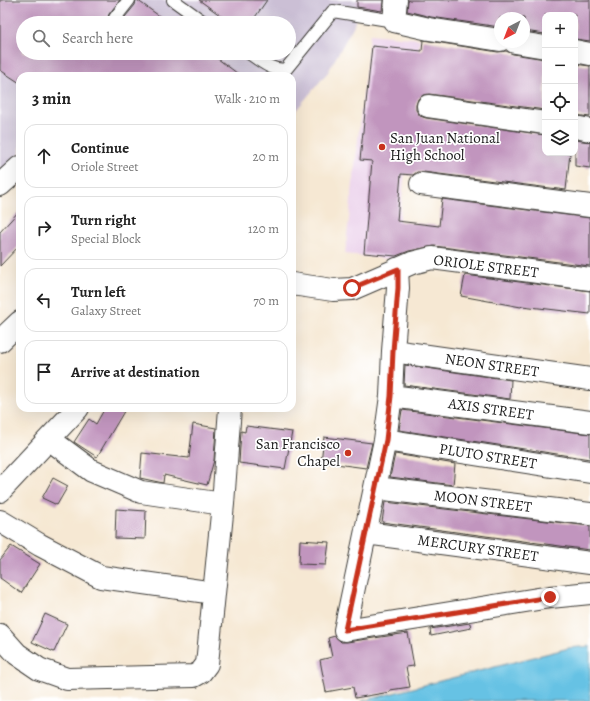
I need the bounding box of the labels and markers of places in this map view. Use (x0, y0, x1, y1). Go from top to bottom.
place label: San Juan National High School (390, 128, 500, 165)
marker: San Juan National High School (377, 142, 387, 152)
place label: San Francisco Chapel (256, 434, 340, 471)
marker: San Francisco Chapel (343, 448, 353, 458)

